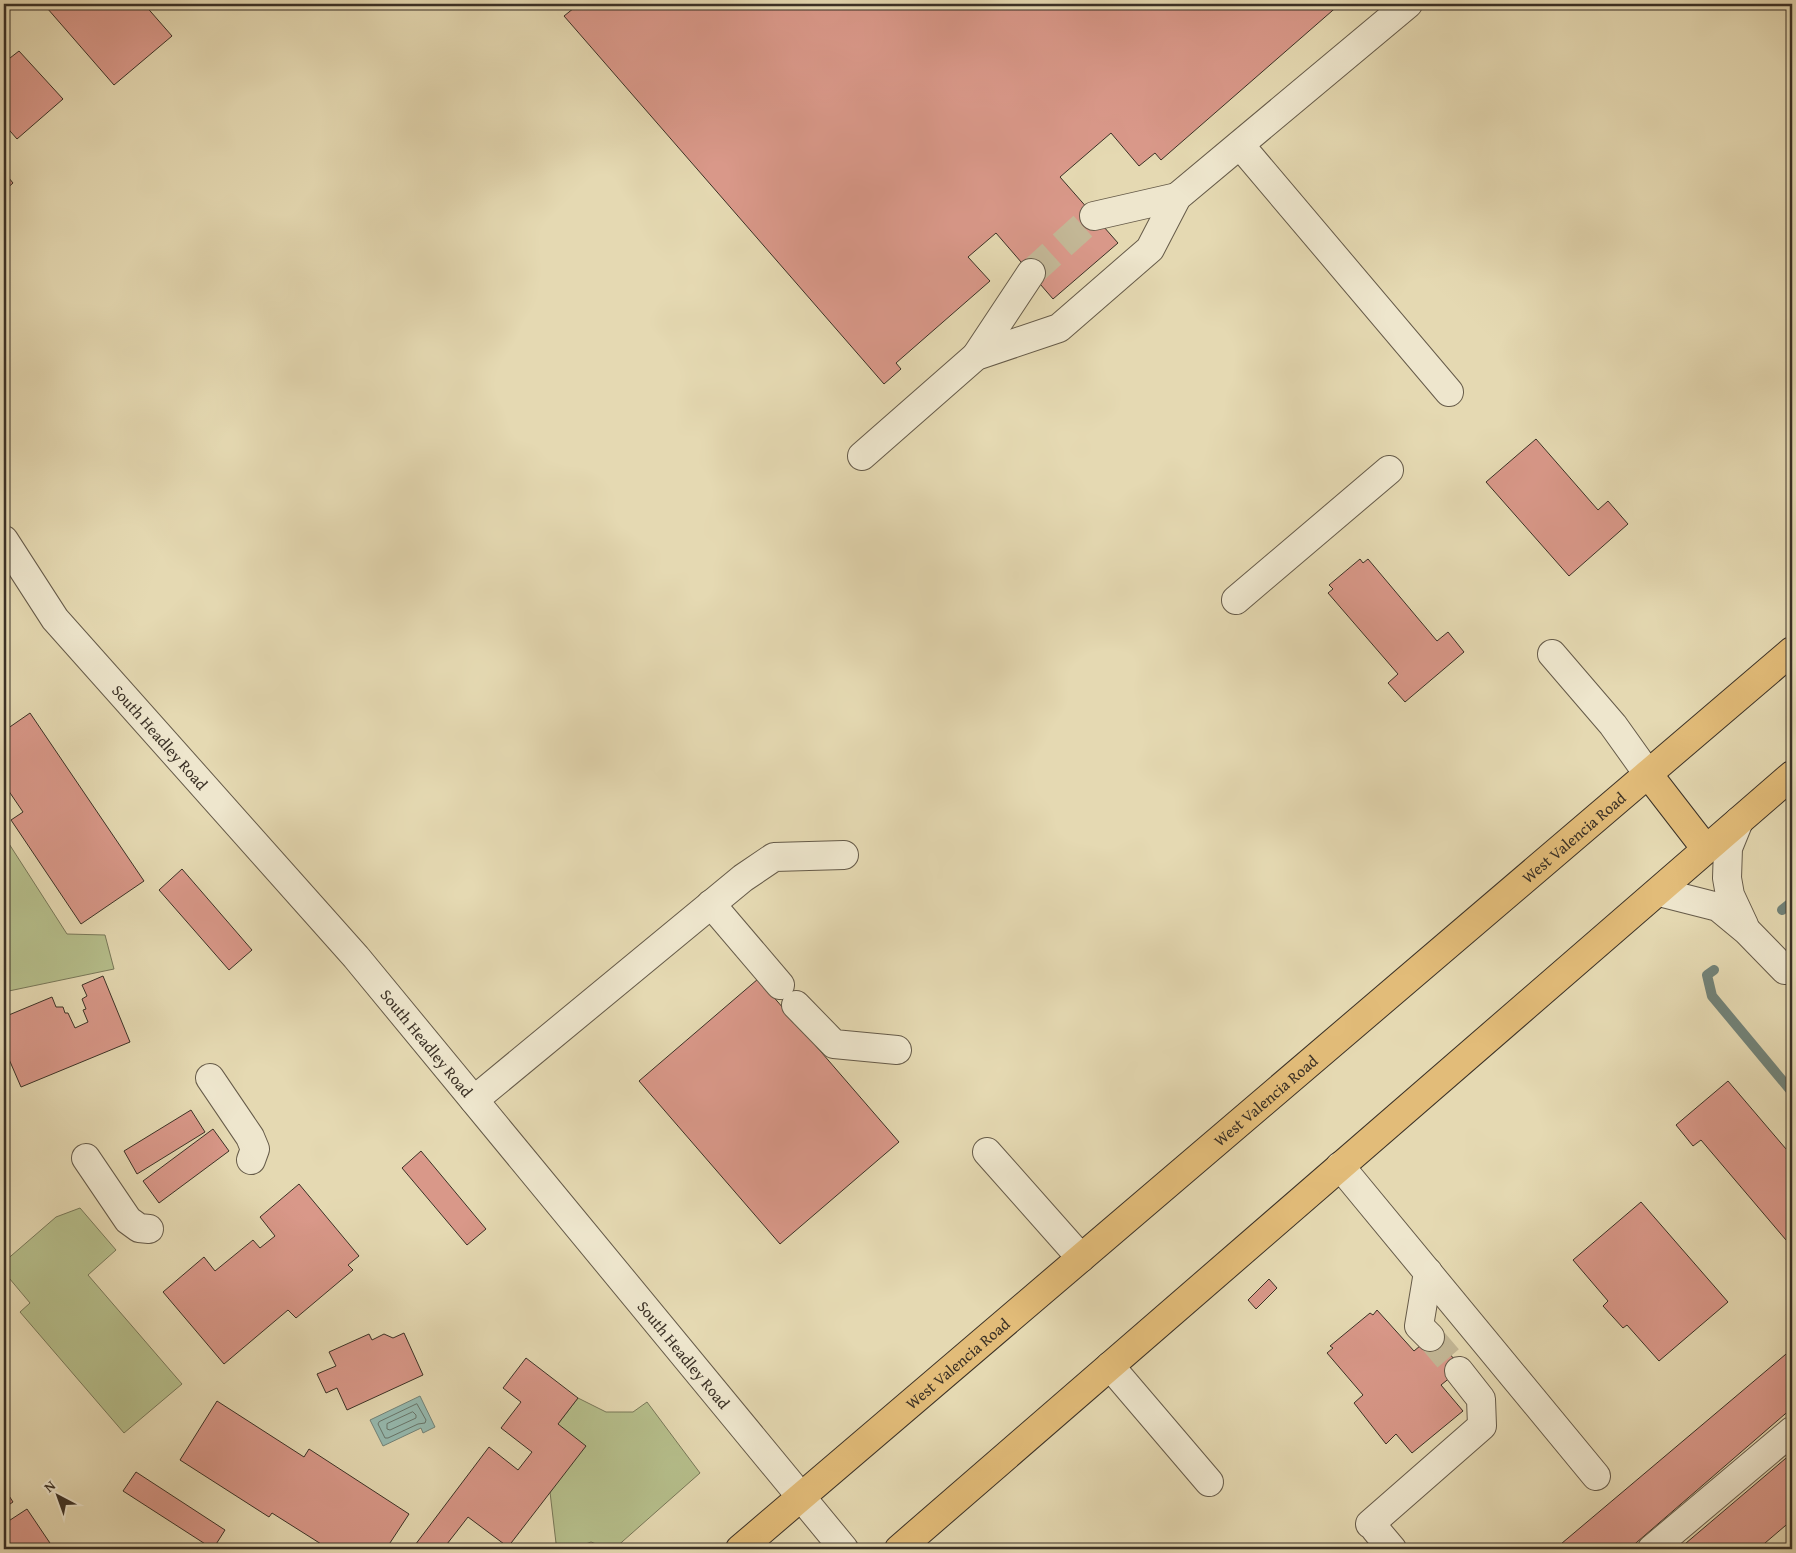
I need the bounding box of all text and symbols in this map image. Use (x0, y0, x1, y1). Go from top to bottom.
street label: South Headley Road (107, 679, 214, 795)
street label: West Valencia Road (1516, 786, 1631, 889)
street label: South Headley Road (375, 984, 479, 1103)
street label: West Valencia Road (1208, 1049, 1323, 1152)
street label: South Headley Road (632, 1295, 736, 1414)
street label: West Valencia Road (900, 1312, 1015, 1415)
north arrow (32, 1470, 82, 1520)
text: N (39, 1475, 60, 1497)

